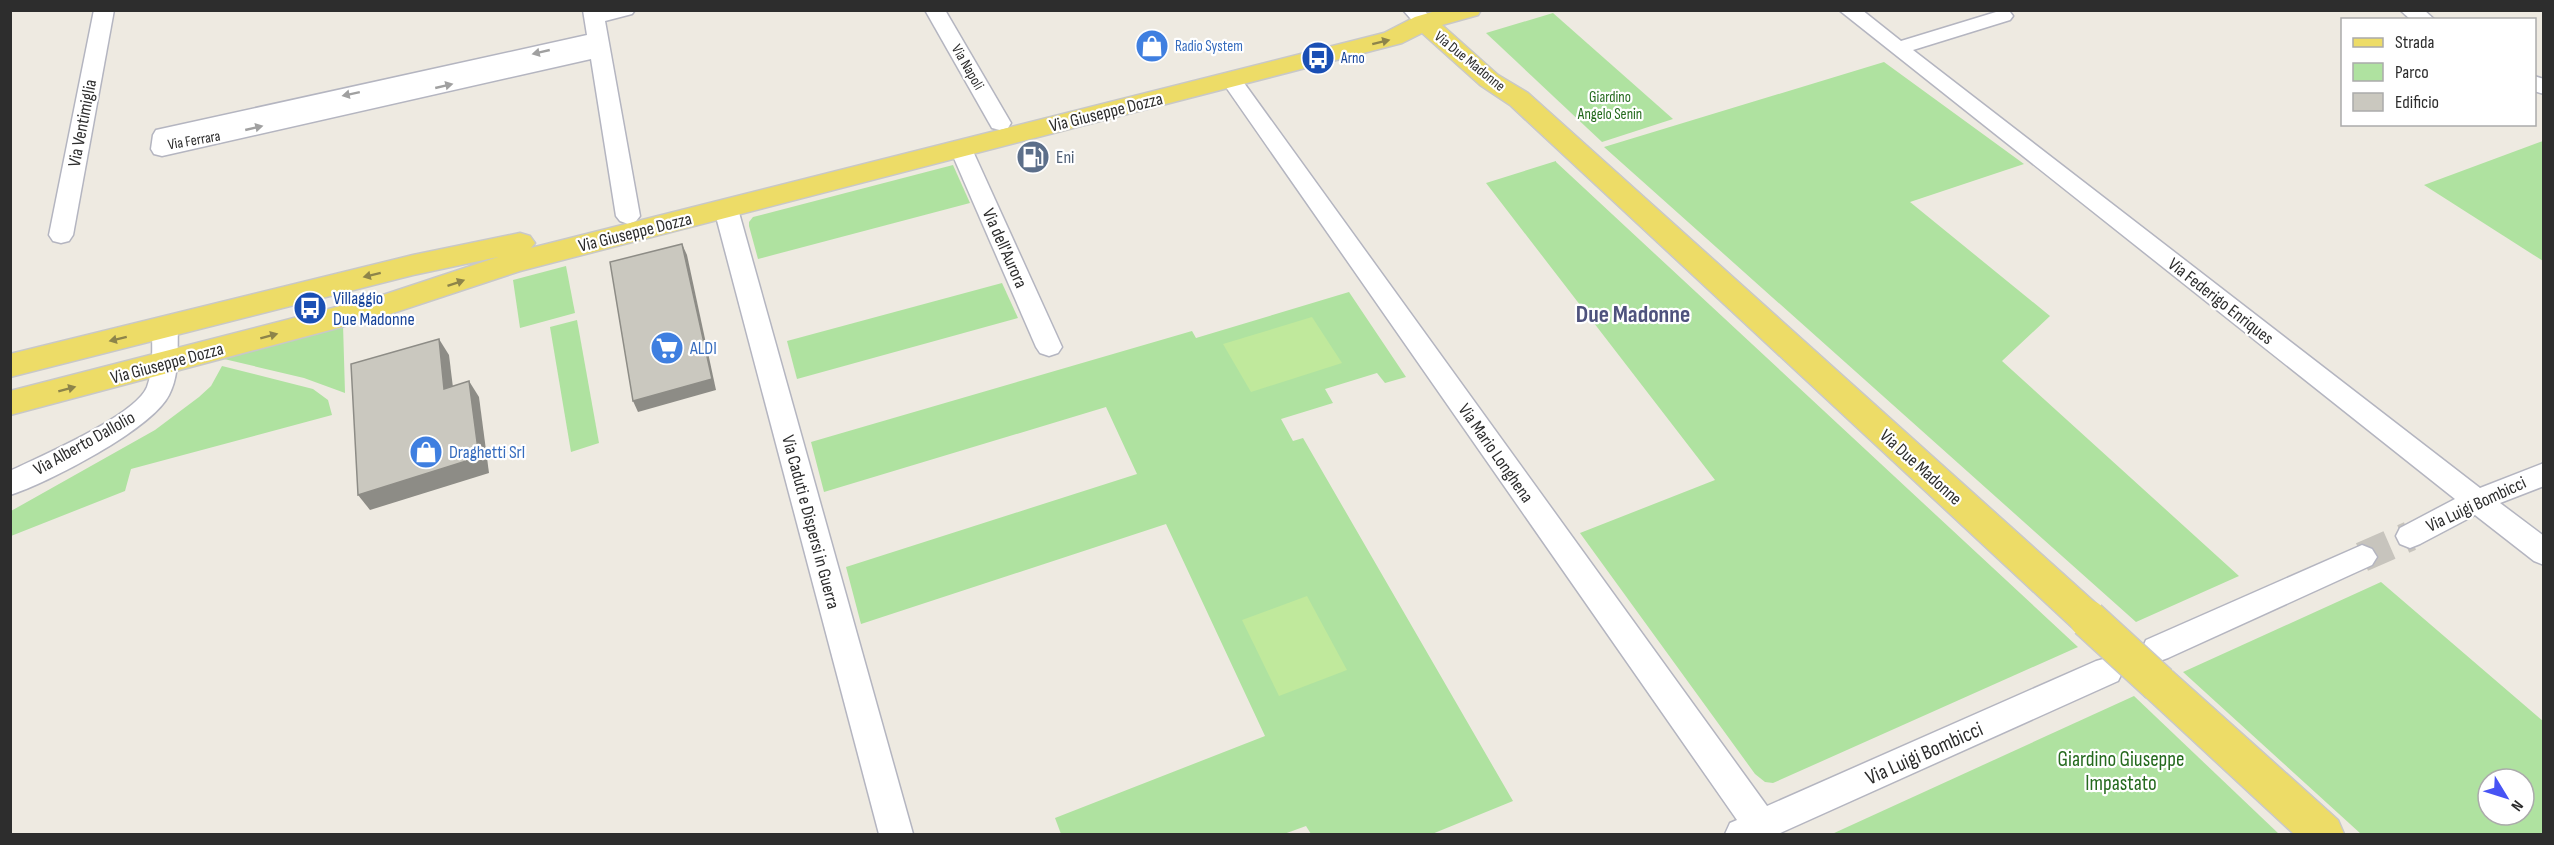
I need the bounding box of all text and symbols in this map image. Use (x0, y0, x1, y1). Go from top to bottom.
legend (2341, 18, 2536, 126)
street label: Via Due Madonne (1430, 27, 1509, 96)
shop icon: Radio System (1134, 28, 1170, 64)
text: Strada (2395, 32, 2435, 53)
one-way arrow (1371, 36, 1390, 46)
place label: Radio System (1175, 37, 1243, 56)
bus stop icon: Arno (1300, 40, 1336, 76)
street label: Via Napoli (947, 41, 988, 94)
one-way arrow (531, 48, 550, 57)
place label: Arno (1340, 49, 1365, 68)
text: Parco (2395, 62, 2429, 83)
street label: Via Ventimiglia (64, 77, 101, 169)
one-way arrow (435, 81, 454, 90)
street label: Via Giuseppe Dozza (1047, 88, 1165, 137)
park label: Giardino Angelo Senin (1577, 88, 1642, 124)
one-way arrow (342, 90, 360, 100)
text: Edificio (2395, 92, 2439, 113)
one-way arrow (244, 123, 263, 133)
street label: Via Ferrara (166, 126, 222, 154)
fuel station icon: Eni (1015, 139, 1051, 175)
place label: Eni (1056, 147, 1074, 168)
street label: Via dell'Aurora (978, 205, 1031, 291)
street label: Via Giuseppe Dozza (576, 208, 694, 257)
street label: Via Federigo Enriques (2164, 254, 2278, 349)
one-way arrow (363, 271, 381, 281)
one-way arrow (447, 278, 465, 287)
place label: Villaggio Due Madonne (333, 288, 415, 330)
bus stop icon: Villaggio Due Madonne (292, 290, 328, 326)
district label: Due Madonne (1576, 300, 1690, 329)
one-way arrow (260, 330, 278, 340)
supermarket icon: ALDI (649, 330, 685, 366)
one-way arrow (108, 335, 127, 345)
street label: Via Giuseppe Dozza (108, 338, 226, 389)
place label: ALDI (689, 338, 717, 359)
one-way arrow (58, 383, 76, 393)
street label: Via Mario Longhena (1454, 400, 1538, 507)
street label: Via Alberto Dallolio (30, 407, 139, 480)
street label: Via Due Madonne (1875, 425, 1966, 510)
street label: Via Caduti e Dispersi in Guerra (777, 433, 844, 611)
shop icon: Draghetti Srl (408, 434, 444, 470)
place label: Draghetti Srl (449, 442, 525, 463)
street label: Via Luigi Bombicci (2423, 472, 2529, 537)
street label: Via Luigi Bombicci (1862, 716, 1987, 790)
park label: Giardino Giuseppe Impastato (2058, 747, 2184, 796)
north arrow (2476, 767, 2536, 827)
text: N (2507, 796, 2527, 815)

